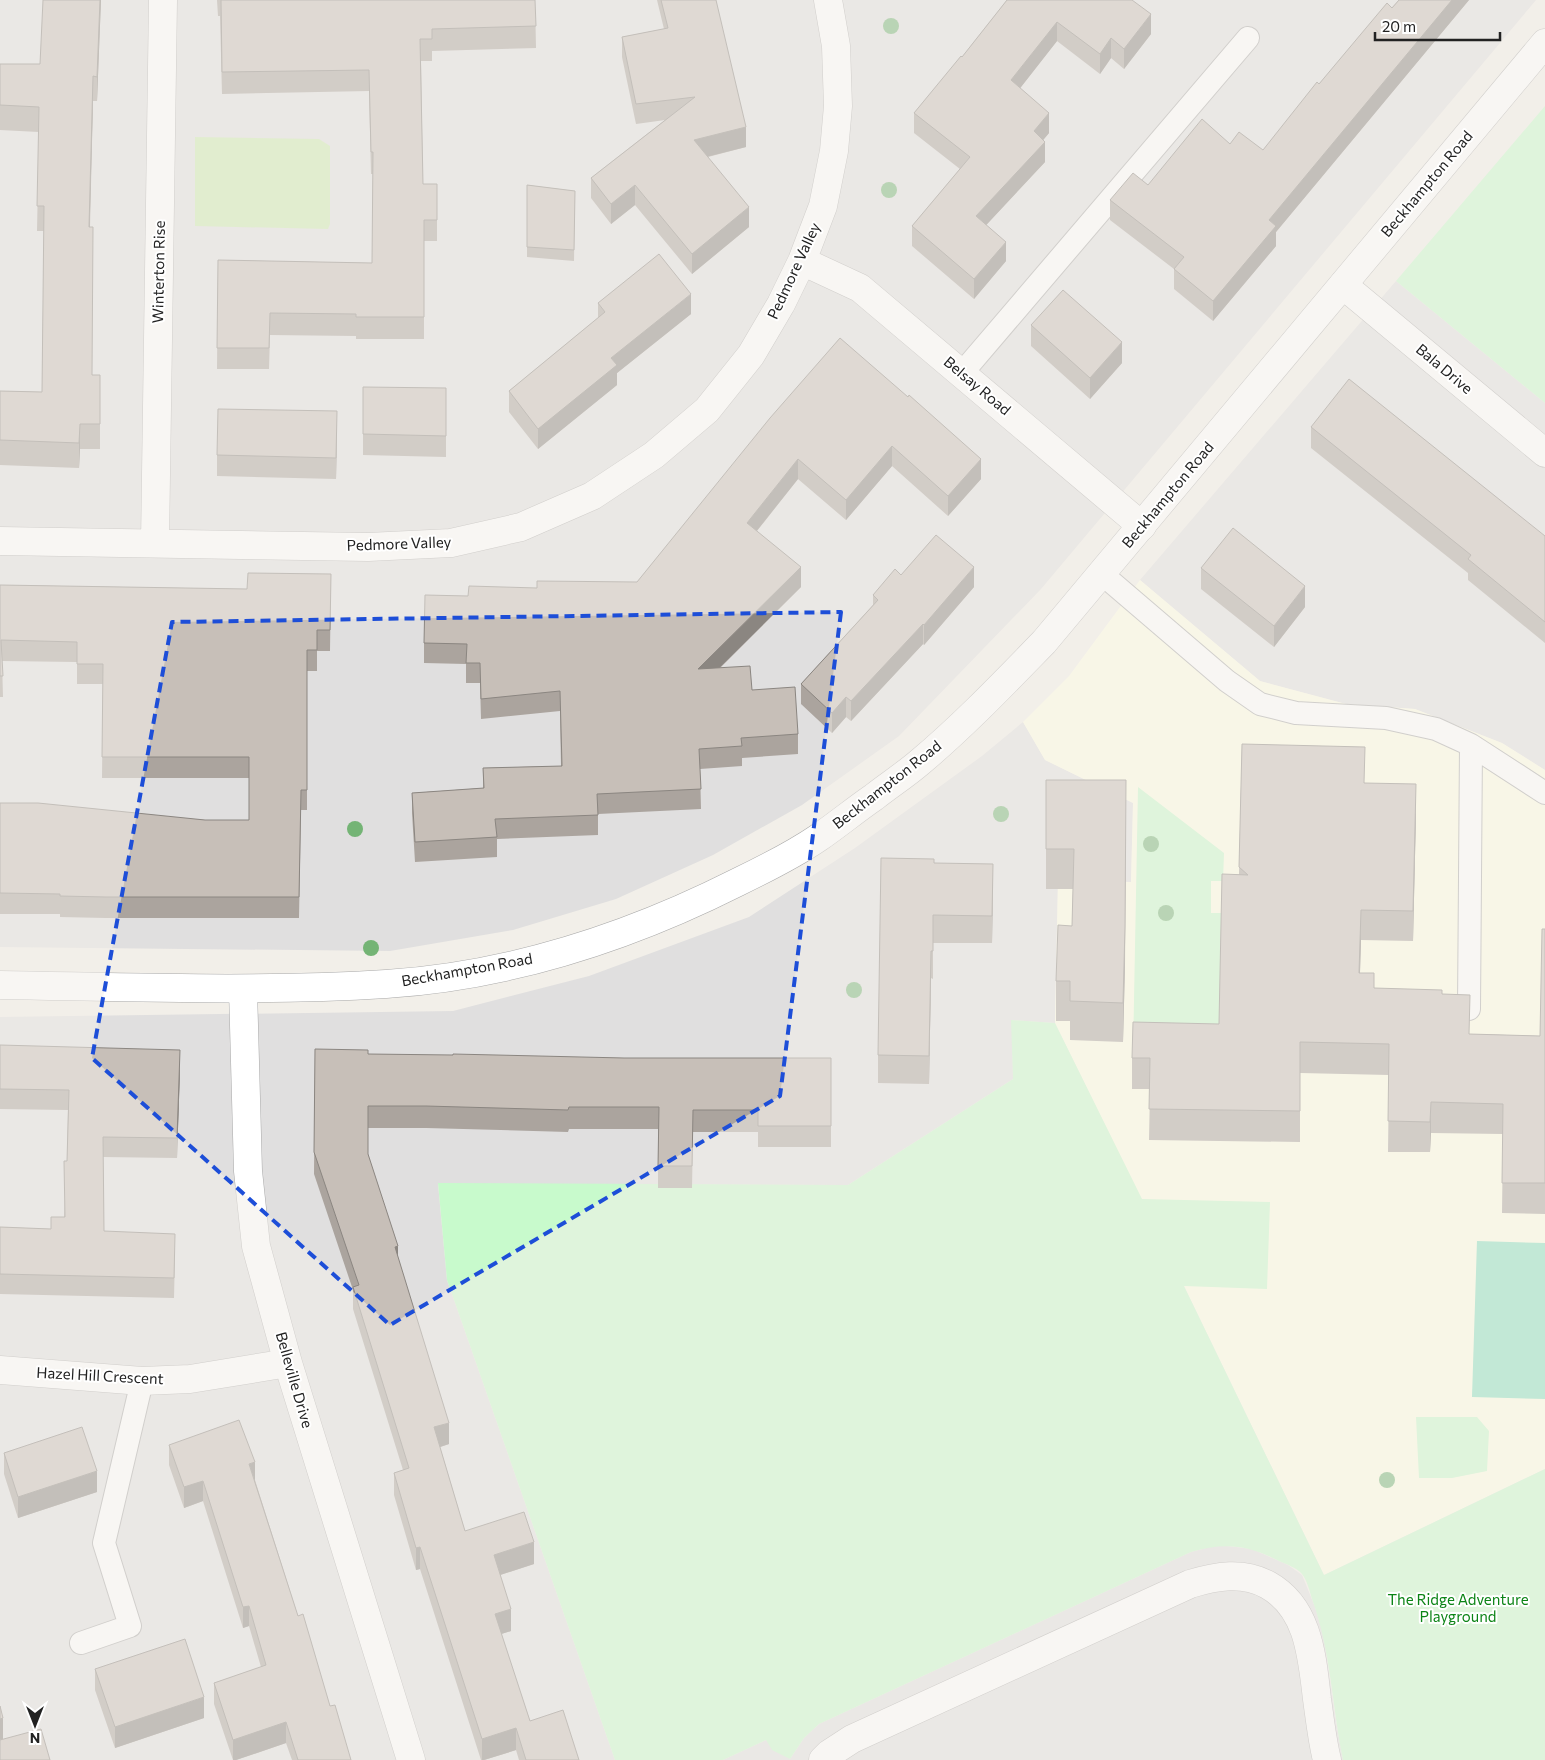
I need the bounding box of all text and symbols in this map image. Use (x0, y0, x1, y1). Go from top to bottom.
scale bar (1375, 10, 1500, 42)
text: 20 m (1382, 17, 1416, 35)
street label: Beckhampton Road (1377, 127, 1476, 240)
street label: Pedmore Valley (763, 219, 823, 322)
street label: Winterton Rise (148, 220, 168, 324)
street label: Bala Drive (1413, 339, 1477, 397)
street label: Belsay Road (941, 352, 1015, 418)
street label: Beckhampton Road (1118, 438, 1217, 551)
street label: Pedmore Valley (346, 532, 452, 554)
street label: Beckhampton Road (828, 736, 944, 832)
street label: Beckhampton Road (400, 949, 534, 989)
street label: Belleville Drive (273, 1330, 317, 1430)
street label: Hazel Hill Crescent (36, 1363, 164, 1387)
park label: The Ridge Adventure Playground (1387, 1590, 1529, 1625)
north arrow (10, 1700, 60, 1750)
text: N (30, 1730, 40, 1747)

